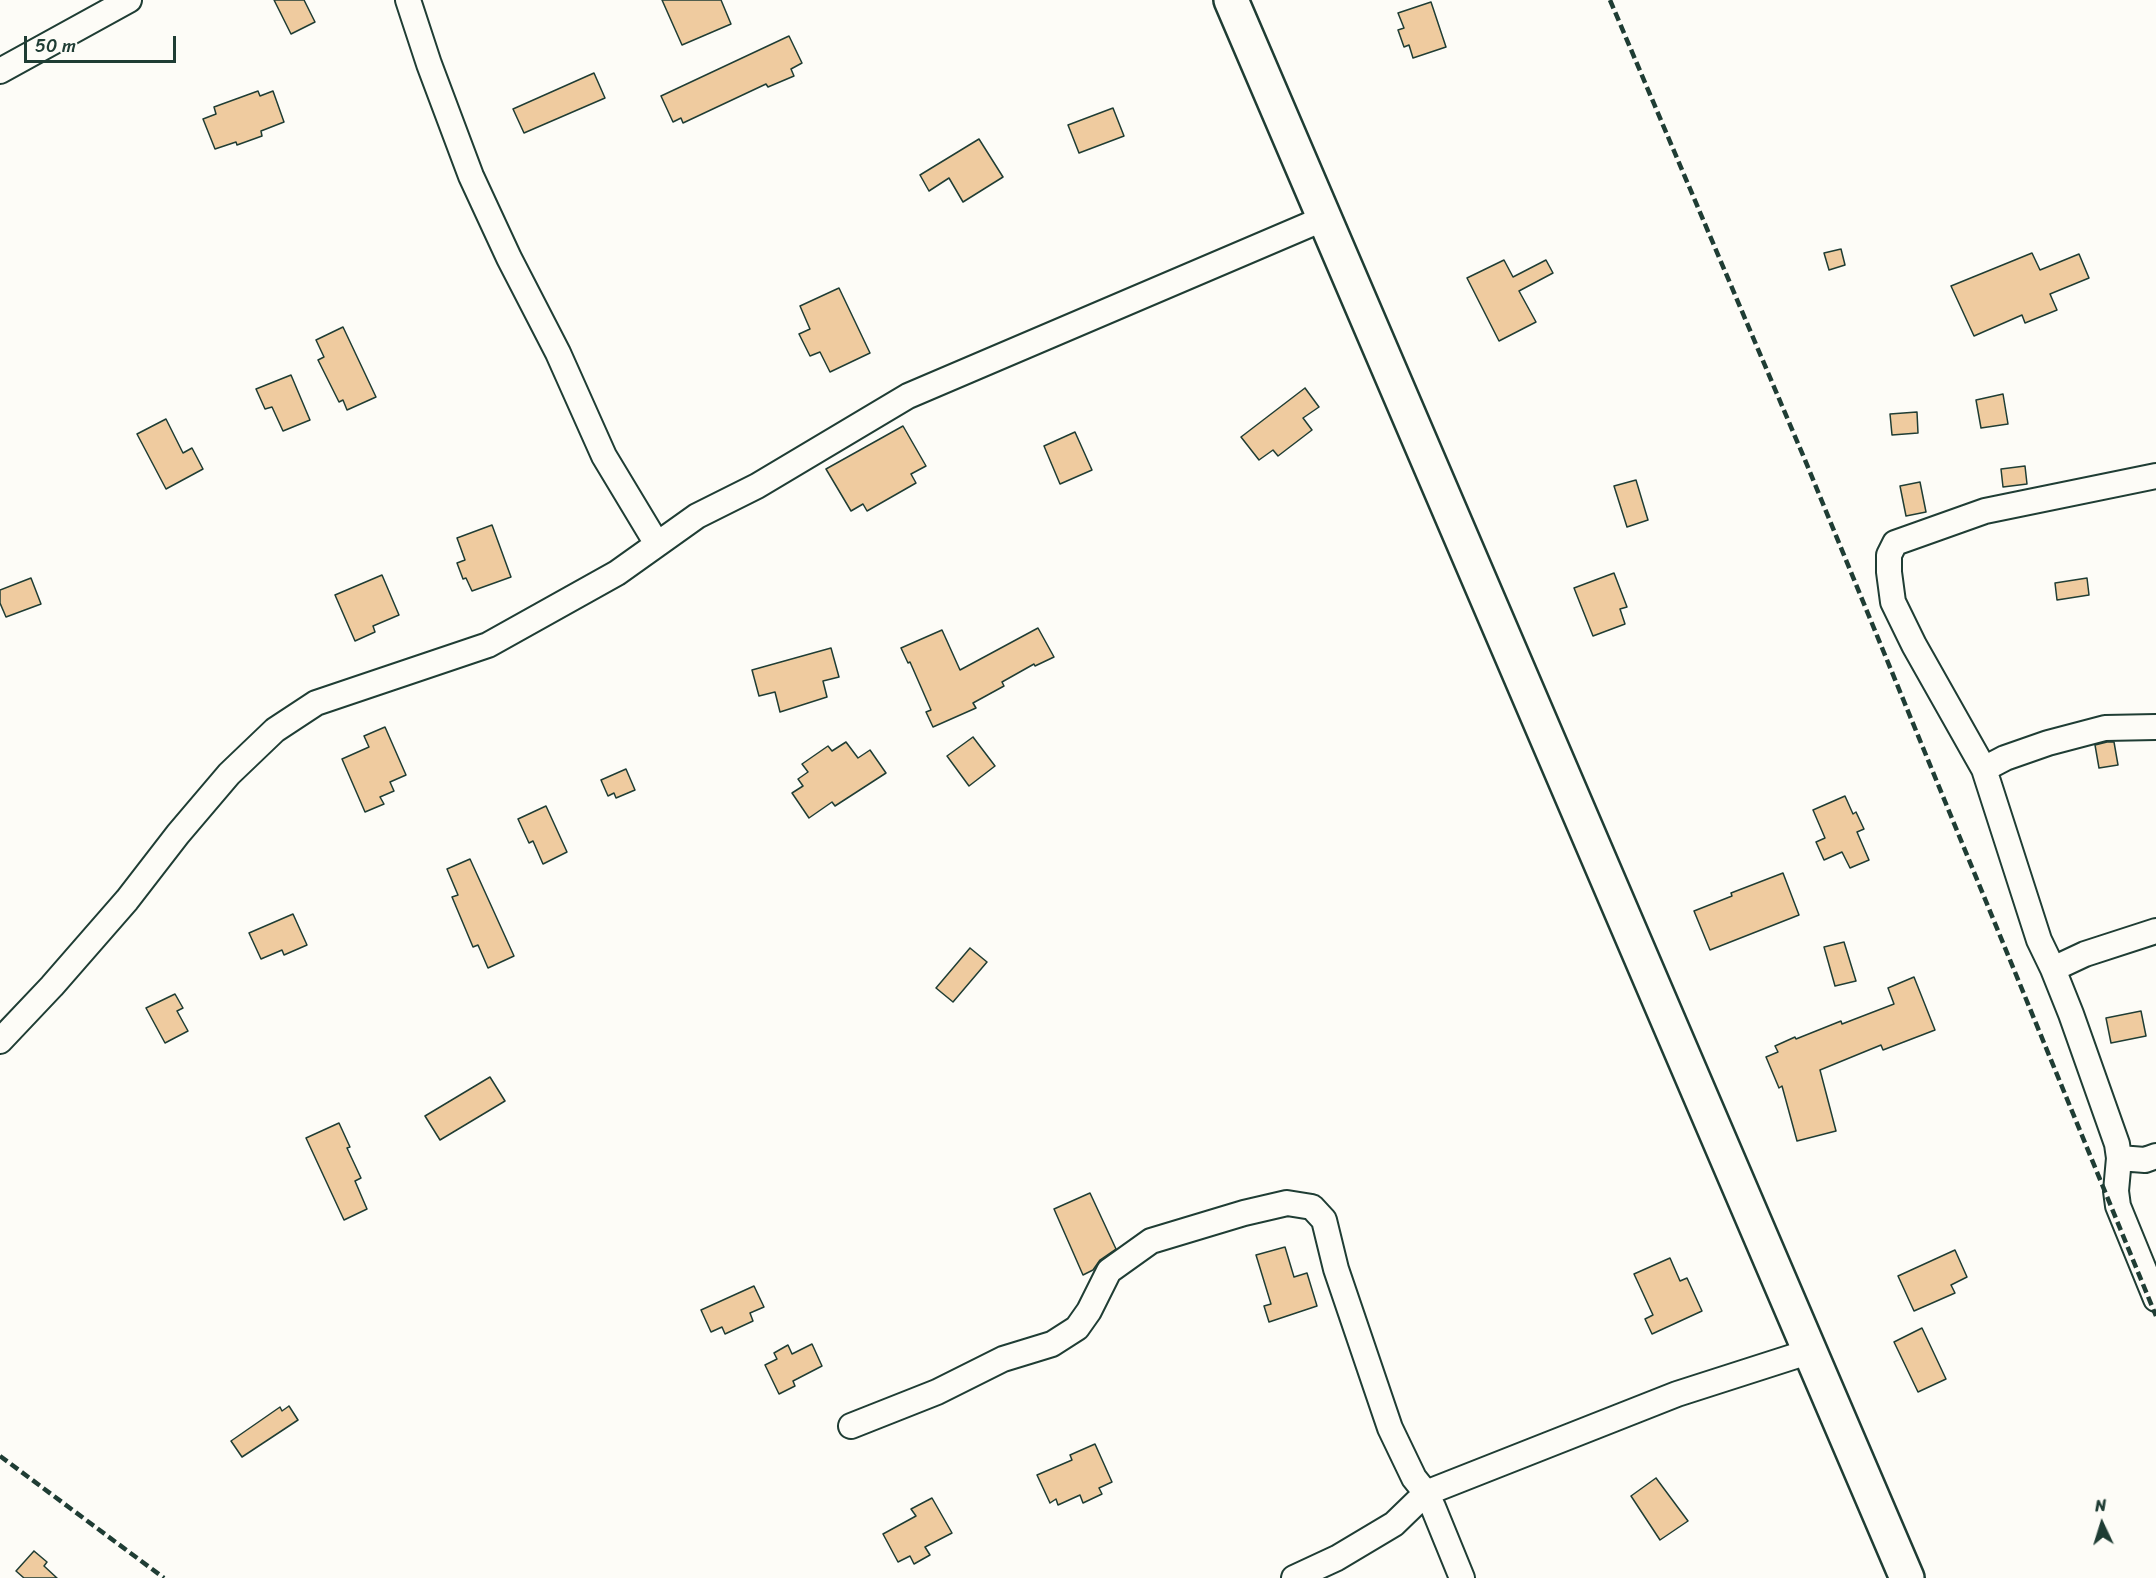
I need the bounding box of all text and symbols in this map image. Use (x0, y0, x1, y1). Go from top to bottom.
scale bar (27, 24, 178, 62)
text: 50 m (35, 30, 76, 62)
text: N (2094, 1491, 2107, 1520)
north arrow (2072, 1494, 2132, 1554)

